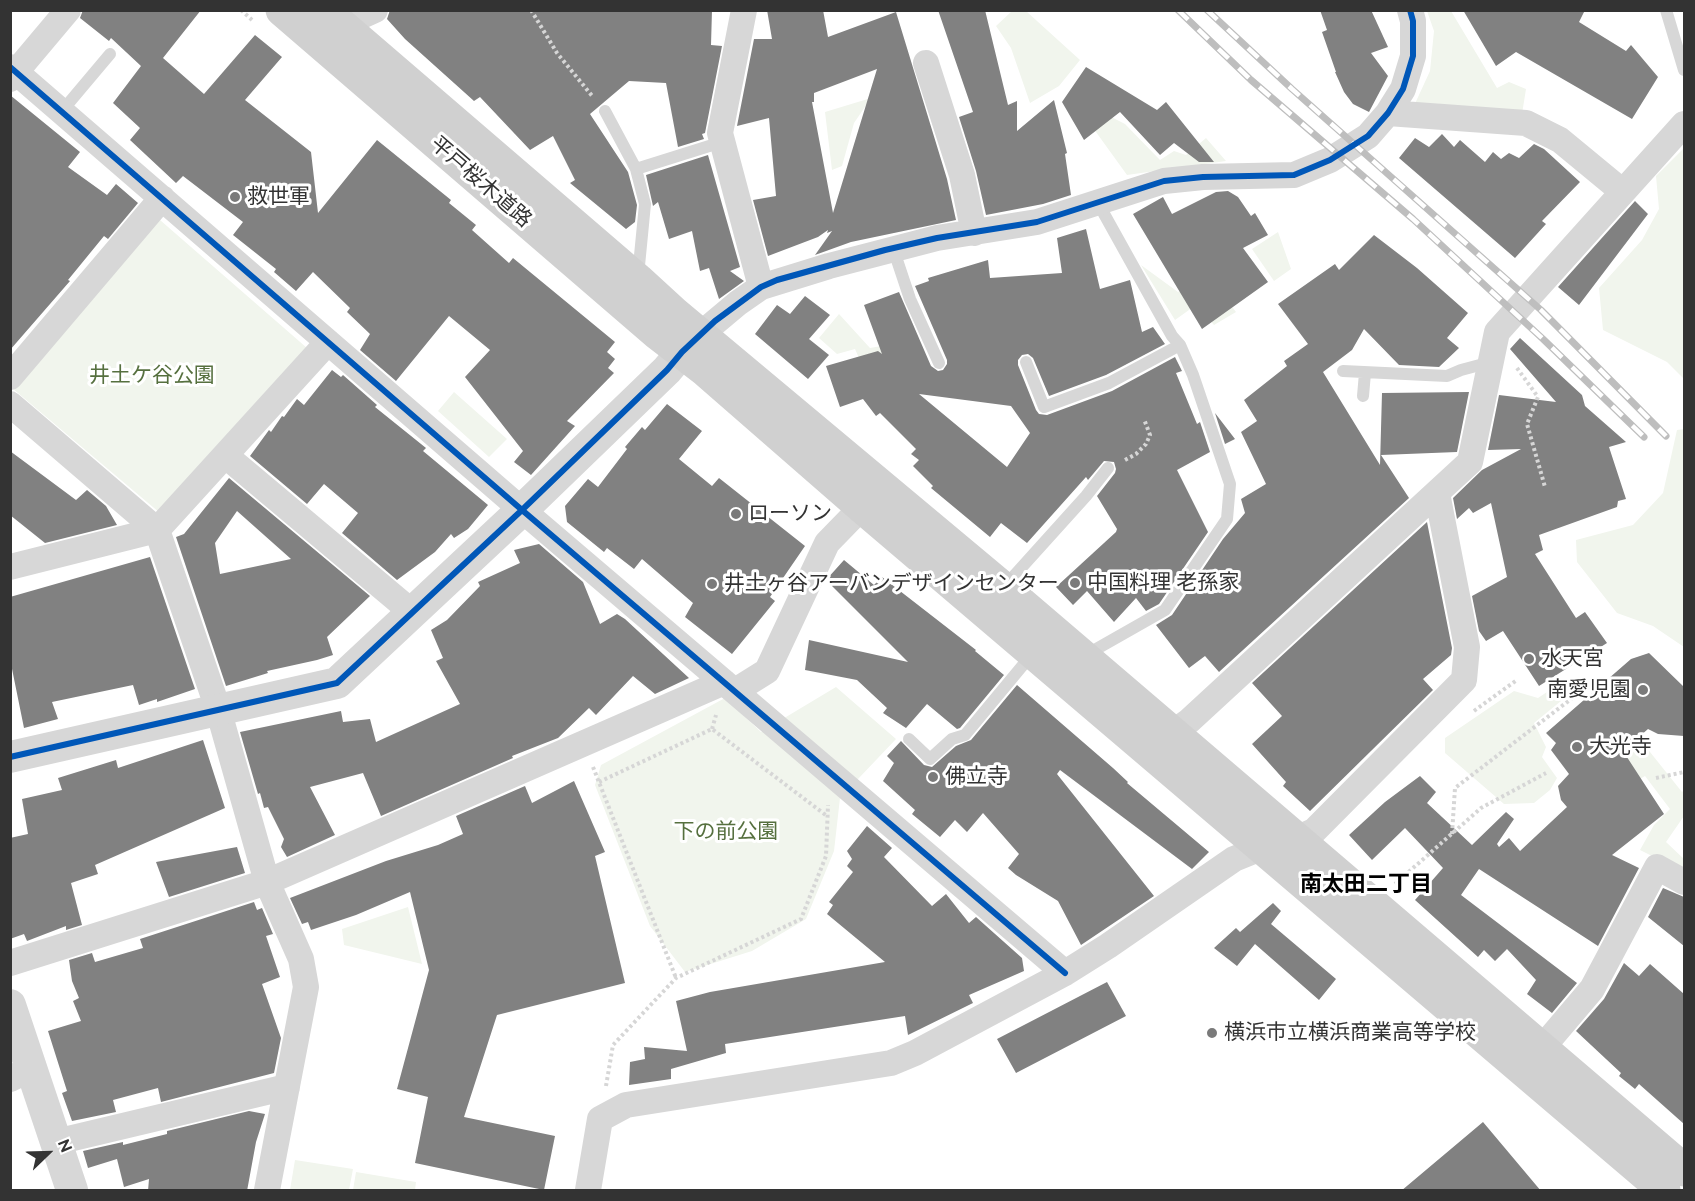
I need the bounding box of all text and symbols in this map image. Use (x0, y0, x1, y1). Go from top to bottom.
street label: 平戸桜木道路 (425, 131, 537, 233)
place label: 救世軍 (247, 184, 310, 210)
marker: 救世軍 (228, 190, 242, 204)
park label: 井土ケ谷公園 (89, 363, 215, 389)
place label: ローソン (748, 501, 832, 527)
marker: ローソン (729, 507, 743, 521)
place label: 中国料理 老孫家 (1087, 570, 1239, 596)
place label: 井土ヶ谷アーバンデザインセンター (724, 571, 1059, 597)
marker: 中国料理 老孫家 (1068, 576, 1082, 590)
marker: 井土ヶ谷アーバンデザインセンター (705, 577, 719, 591)
place label: 水天宮 (1541, 646, 1604, 672)
marker: 水天宮 (1522, 652, 1536, 666)
place label: 南愛児園 (1547, 677, 1631, 703)
marker: 南愛児園 (1636, 683, 1650, 697)
place label: 大光寺 (1589, 734, 1652, 760)
marker: 大光寺 (1570, 740, 1584, 754)
place label: 佛立寺 (945, 764, 1008, 790)
marker: 佛立寺 (926, 770, 940, 784)
park label: 下の前公園 (674, 819, 778, 845)
district label: 南太田二丁目 (1300, 871, 1432, 897)
place label: 横浜市立横浜商業高等学校 (1224, 1020, 1476, 1046)
marker: 横浜市立横浜商業高等学校 (1205, 1026, 1219, 1040)
north arrow (18, 1123, 78, 1183)
text: N (54, 1136, 76, 1155)

